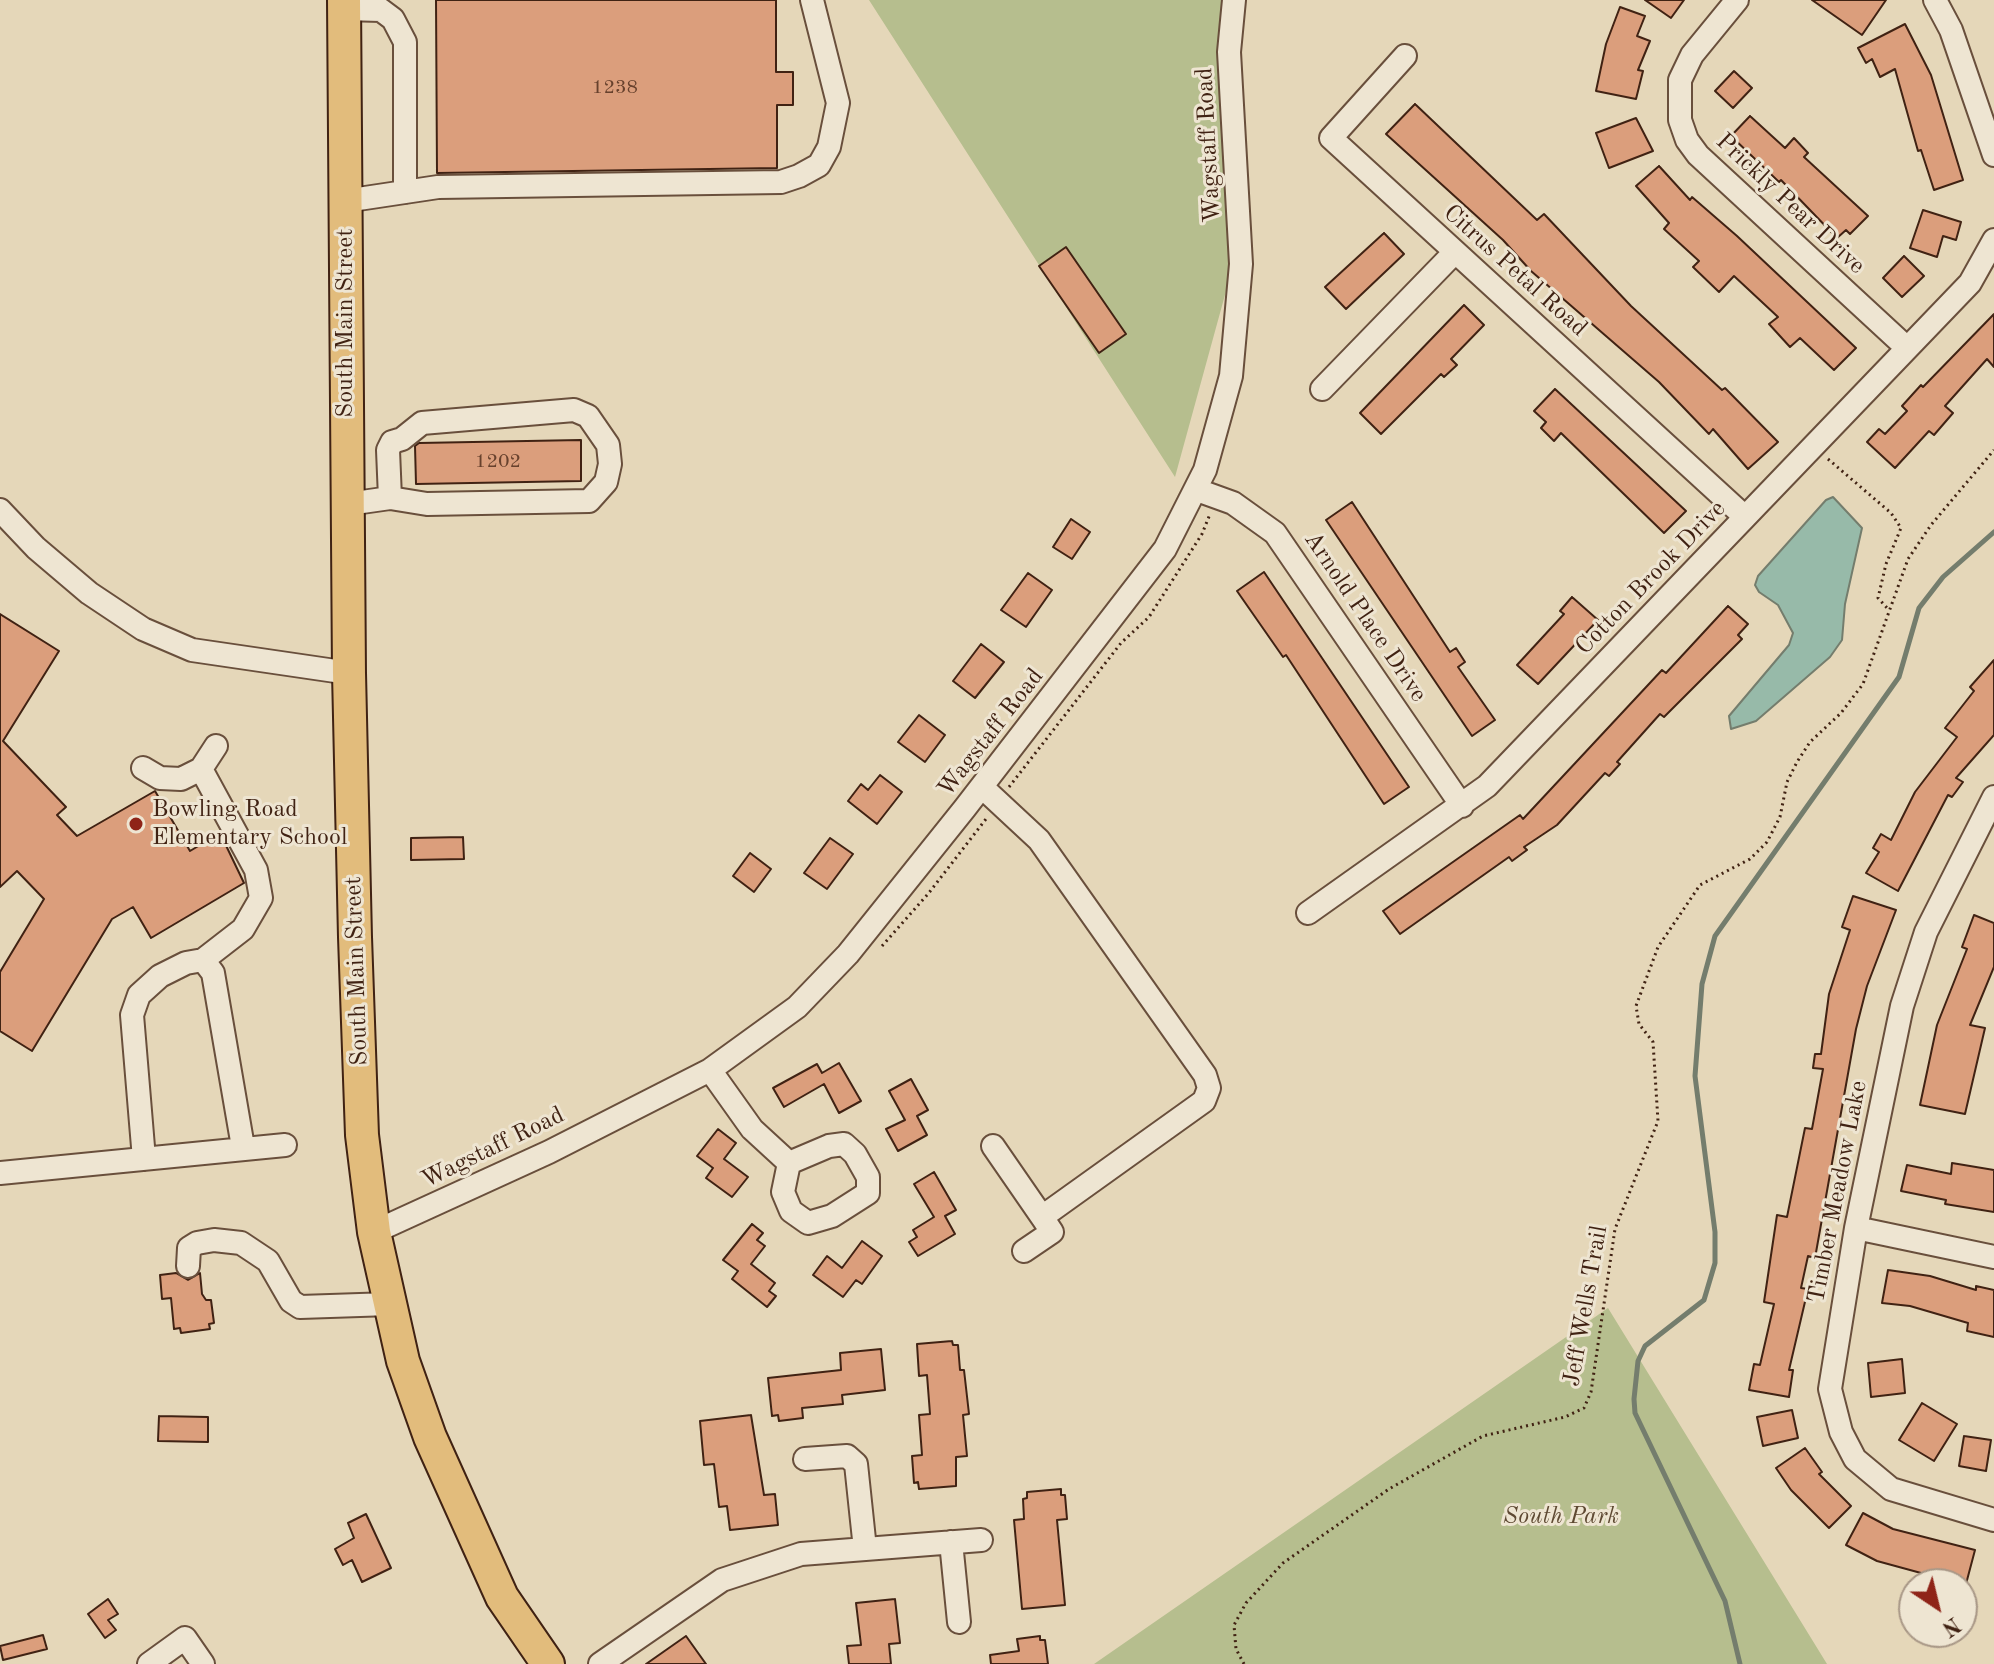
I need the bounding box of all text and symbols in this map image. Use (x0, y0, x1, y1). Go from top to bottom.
street label: Wagstaff Road (1191, 67, 1227, 223)
house number: 1238 (592, 76, 638, 100)
street label: Prickly Pear Drive (1709, 127, 1871, 281)
street label: Citrus Petal Road (1437, 199, 1593, 343)
street label: South Main Street (332, 228, 360, 418)
house number: 1202 (475, 450, 521, 474)
street label: Cotton Brook Drive (1570, 495, 1732, 661)
street label: Arnold Place Drive (1297, 526, 1433, 708)
street label: Wagstaff Road (932, 663, 1050, 803)
place label: Bowling Road Elementary School (152, 796, 347, 852)
marker: Bowling Road Elementary School (127, 815, 145, 833)
street label: South Main Street (339, 876, 375, 1066)
street label: Timber Meadow Lake (1802, 1078, 1874, 1306)
street label: Wagstaff Road (417, 1101, 569, 1195)
street label: Jeff Wells Trail (1558, 1223, 1614, 1389)
park label: South Park (1503, 1503, 1619, 1531)
north arrow (1898, 1568, 1978, 1648)
text: N (1937, 1612, 1964, 1640)

